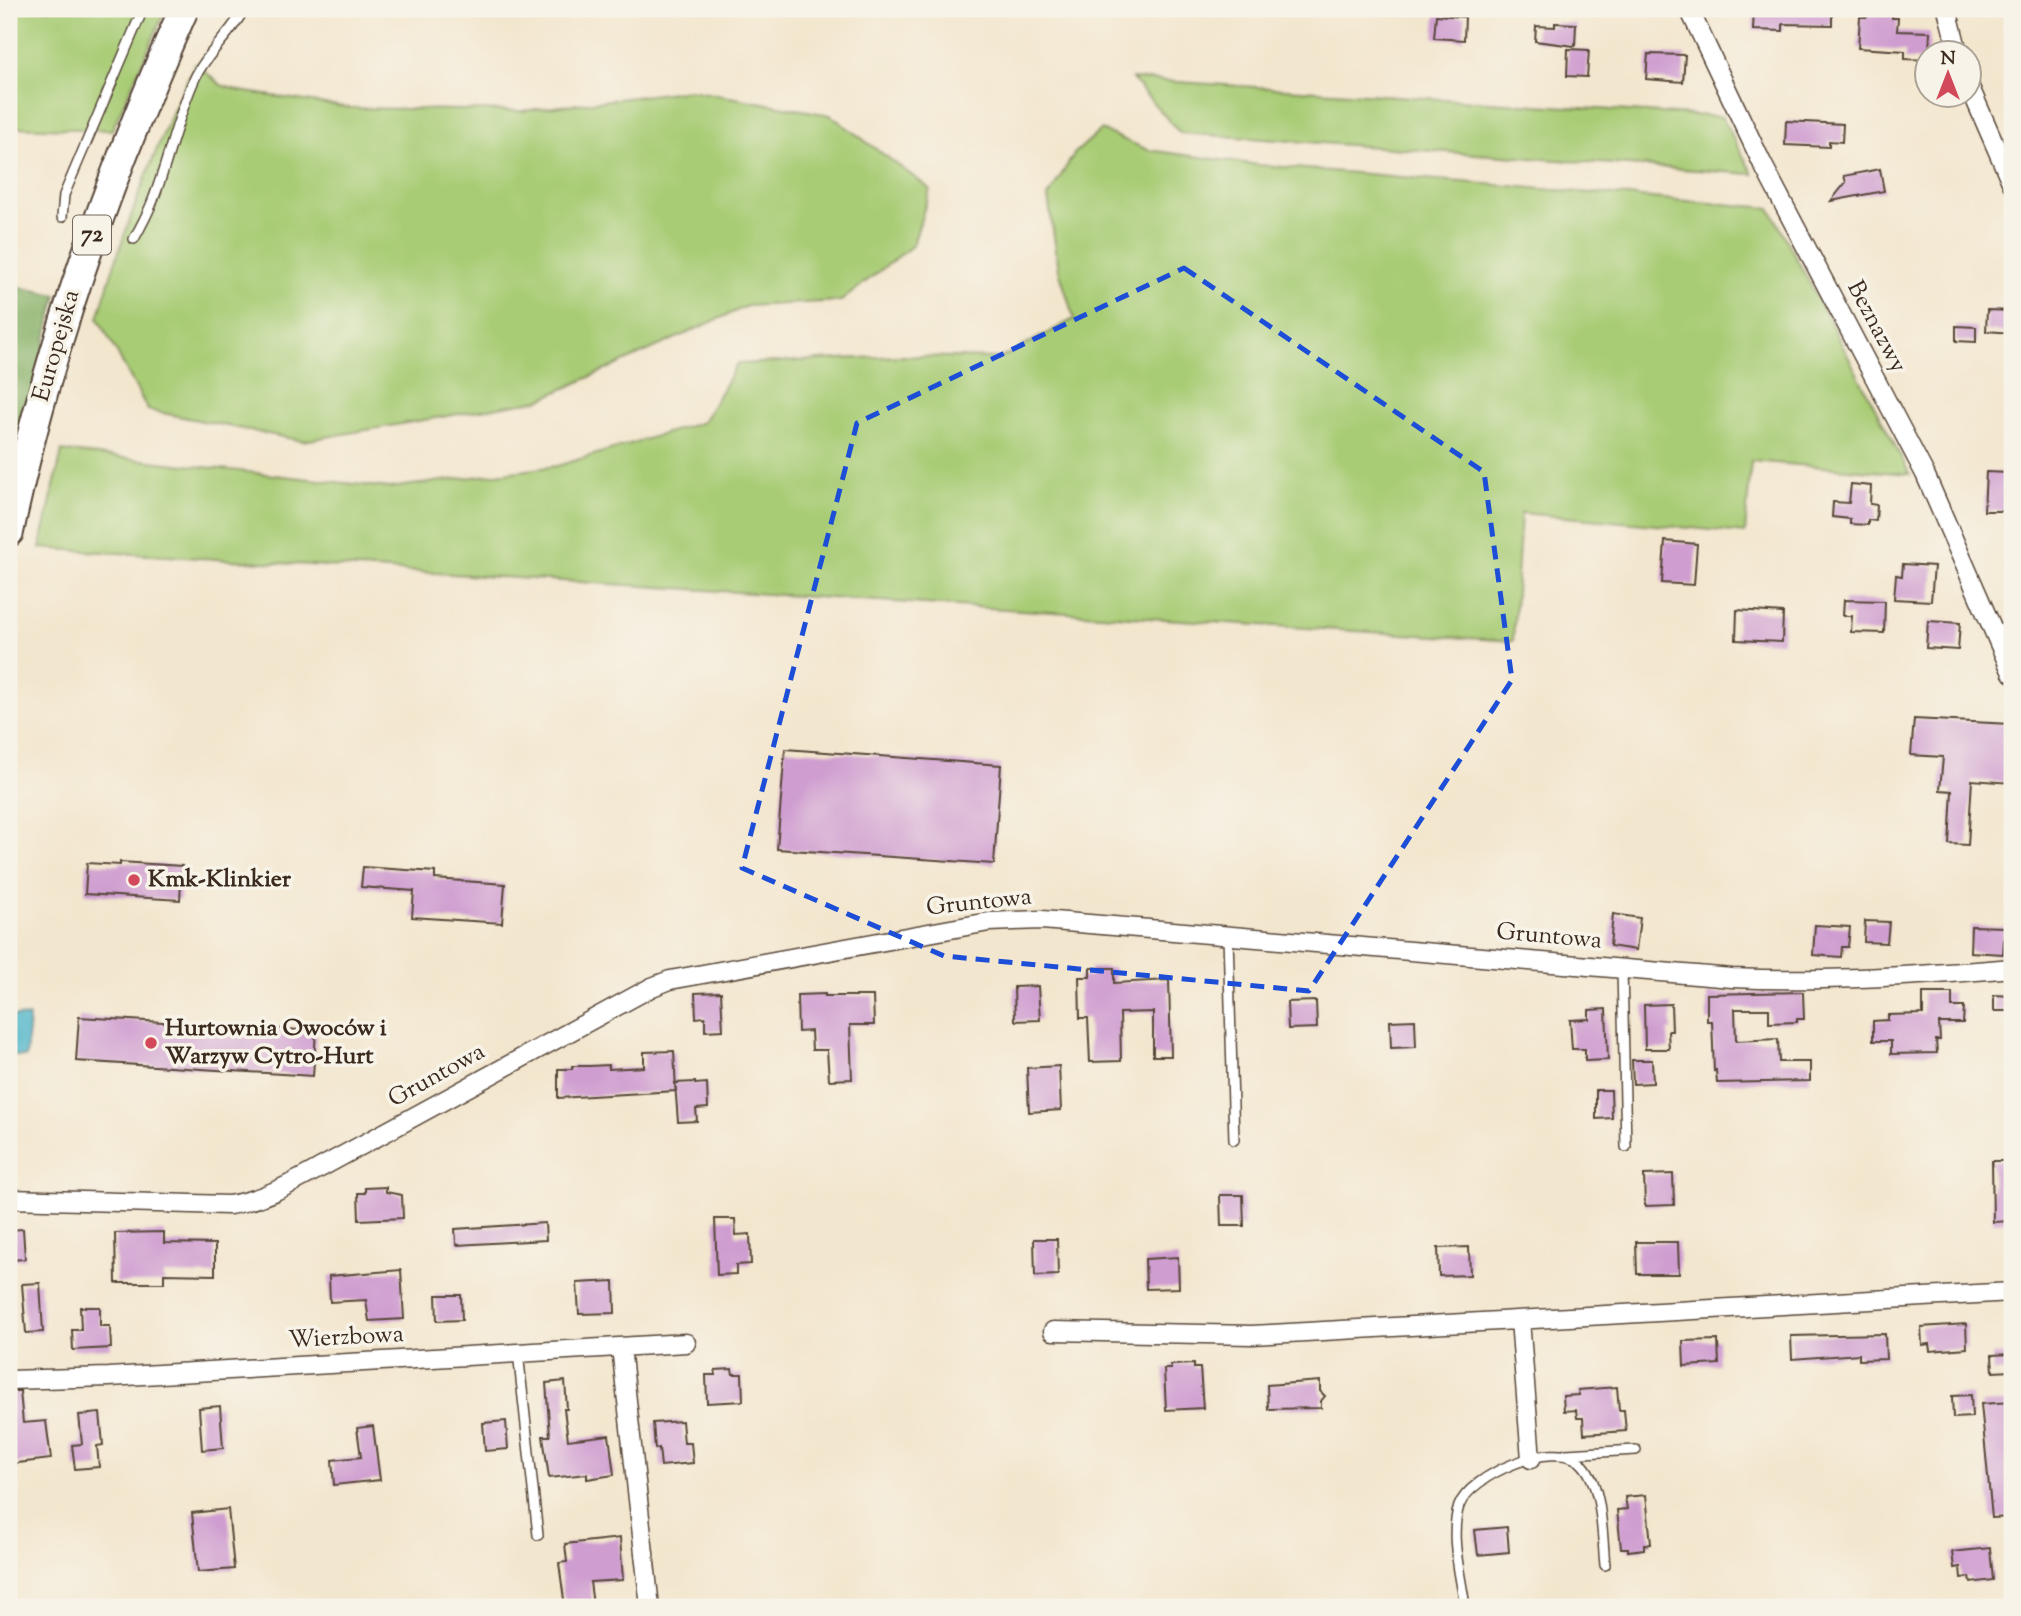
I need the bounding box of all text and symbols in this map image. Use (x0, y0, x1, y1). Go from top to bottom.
north arrow (1912, 38, 1982, 108)
text: N (1940, 46, 1956, 73)
road number: 72 (73, 216, 111, 254)
street label: Beznazwy (1838, 275, 1914, 379)
street label: Europejska (25, 286, 89, 406)
place label: Kmk-Klinkier (148, 863, 292, 897)
marker: Kmk-Klinkier (126, 872, 142, 888)
street label: Gruntowa (924, 881, 1034, 925)
street label: Gruntowa (1495, 915, 1603, 959)
place label: Hurtownia Owoców i Warzyw Cytro-Hurt (165, 1012, 387, 1074)
marker: Hurtownia Owoców i Warzyw Cytro-Hurt (143, 1035, 159, 1051)
street label: Gruntowa (382, 1035, 492, 1117)
street label: Wierzbowa (287, 1318, 405, 1358)

